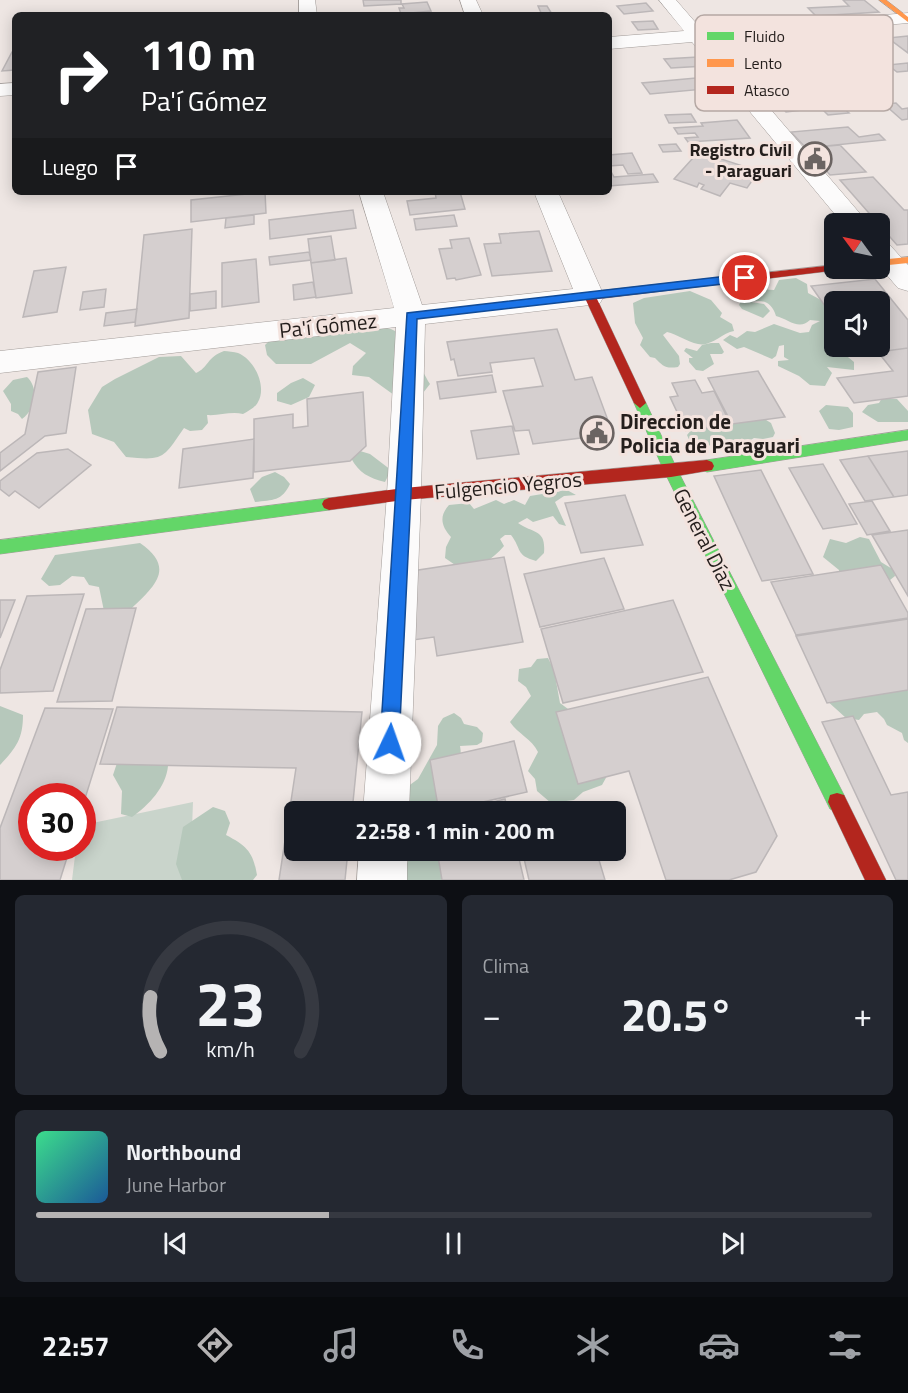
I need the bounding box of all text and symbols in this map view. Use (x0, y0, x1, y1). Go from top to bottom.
legend (695, 15, 893, 111)
text: 110 m (141, 22, 256, 86)
text: Fluido (744, 24, 785, 48)
icon: right (42, 36, 120, 114)
text: Lento (744, 51, 782, 75)
text: Atasco (744, 78, 790, 102)
text: Pa'í Gómez (141, 80, 267, 121)
place label: Registro Civil - Paraguari (689, 136, 792, 184)
public building icon: Registro Civil - Paraguari (797, 141, 833, 177)
text: Luego (42, 150, 98, 184)
icon: arrive (110, 150, 143, 183)
north arrow (824, 213, 890, 279)
map controls (824, 213, 890, 357)
pin (719, 252, 770, 303)
icon: arrive (728, 261, 761, 294)
button: sound (824, 291, 890, 357)
street label: Pa'í Gómez (278, 304, 378, 346)
place label: Direccion de Policia de Paraguari (620, 405, 800, 461)
public building icon: Direccion de Policia de Paraguari (579, 415, 615, 451)
street label: Fulgencio Yegros (433, 463, 583, 507)
street label: General Díaz (666, 482, 744, 596)
position arrow (358, 711, 422, 775)
speed limit sign: 30 (18, 783, 96, 861)
text: 22:58 · 1 min · 200 m (355, 814, 555, 848)
text: Clima (483, 950, 529, 981)
text: 23 (196, 955, 266, 1050)
text: 20.5° (621, 980, 733, 1048)
text: − (483, 990, 501, 1040)
text: + (854, 990, 872, 1040)
text: km/h (206, 1033, 255, 1065)
text: Northbound (126, 1135, 241, 1169)
text: June Harbor (126, 1169, 226, 1200)
icon: previous (159, 1227, 192, 1260)
icon: pause (437, 1227, 470, 1260)
icon: next (716, 1227, 749, 1260)
icon: directions (194, 1324, 236, 1366)
icon: music (320, 1324, 362, 1366)
icon: phone (446, 1324, 488, 1366)
icon: climate (572, 1324, 614, 1366)
icon: car (698, 1324, 740, 1366)
icon: filters (824, 1324, 866, 1366)
text: 22:57 (42, 1325, 109, 1366)

